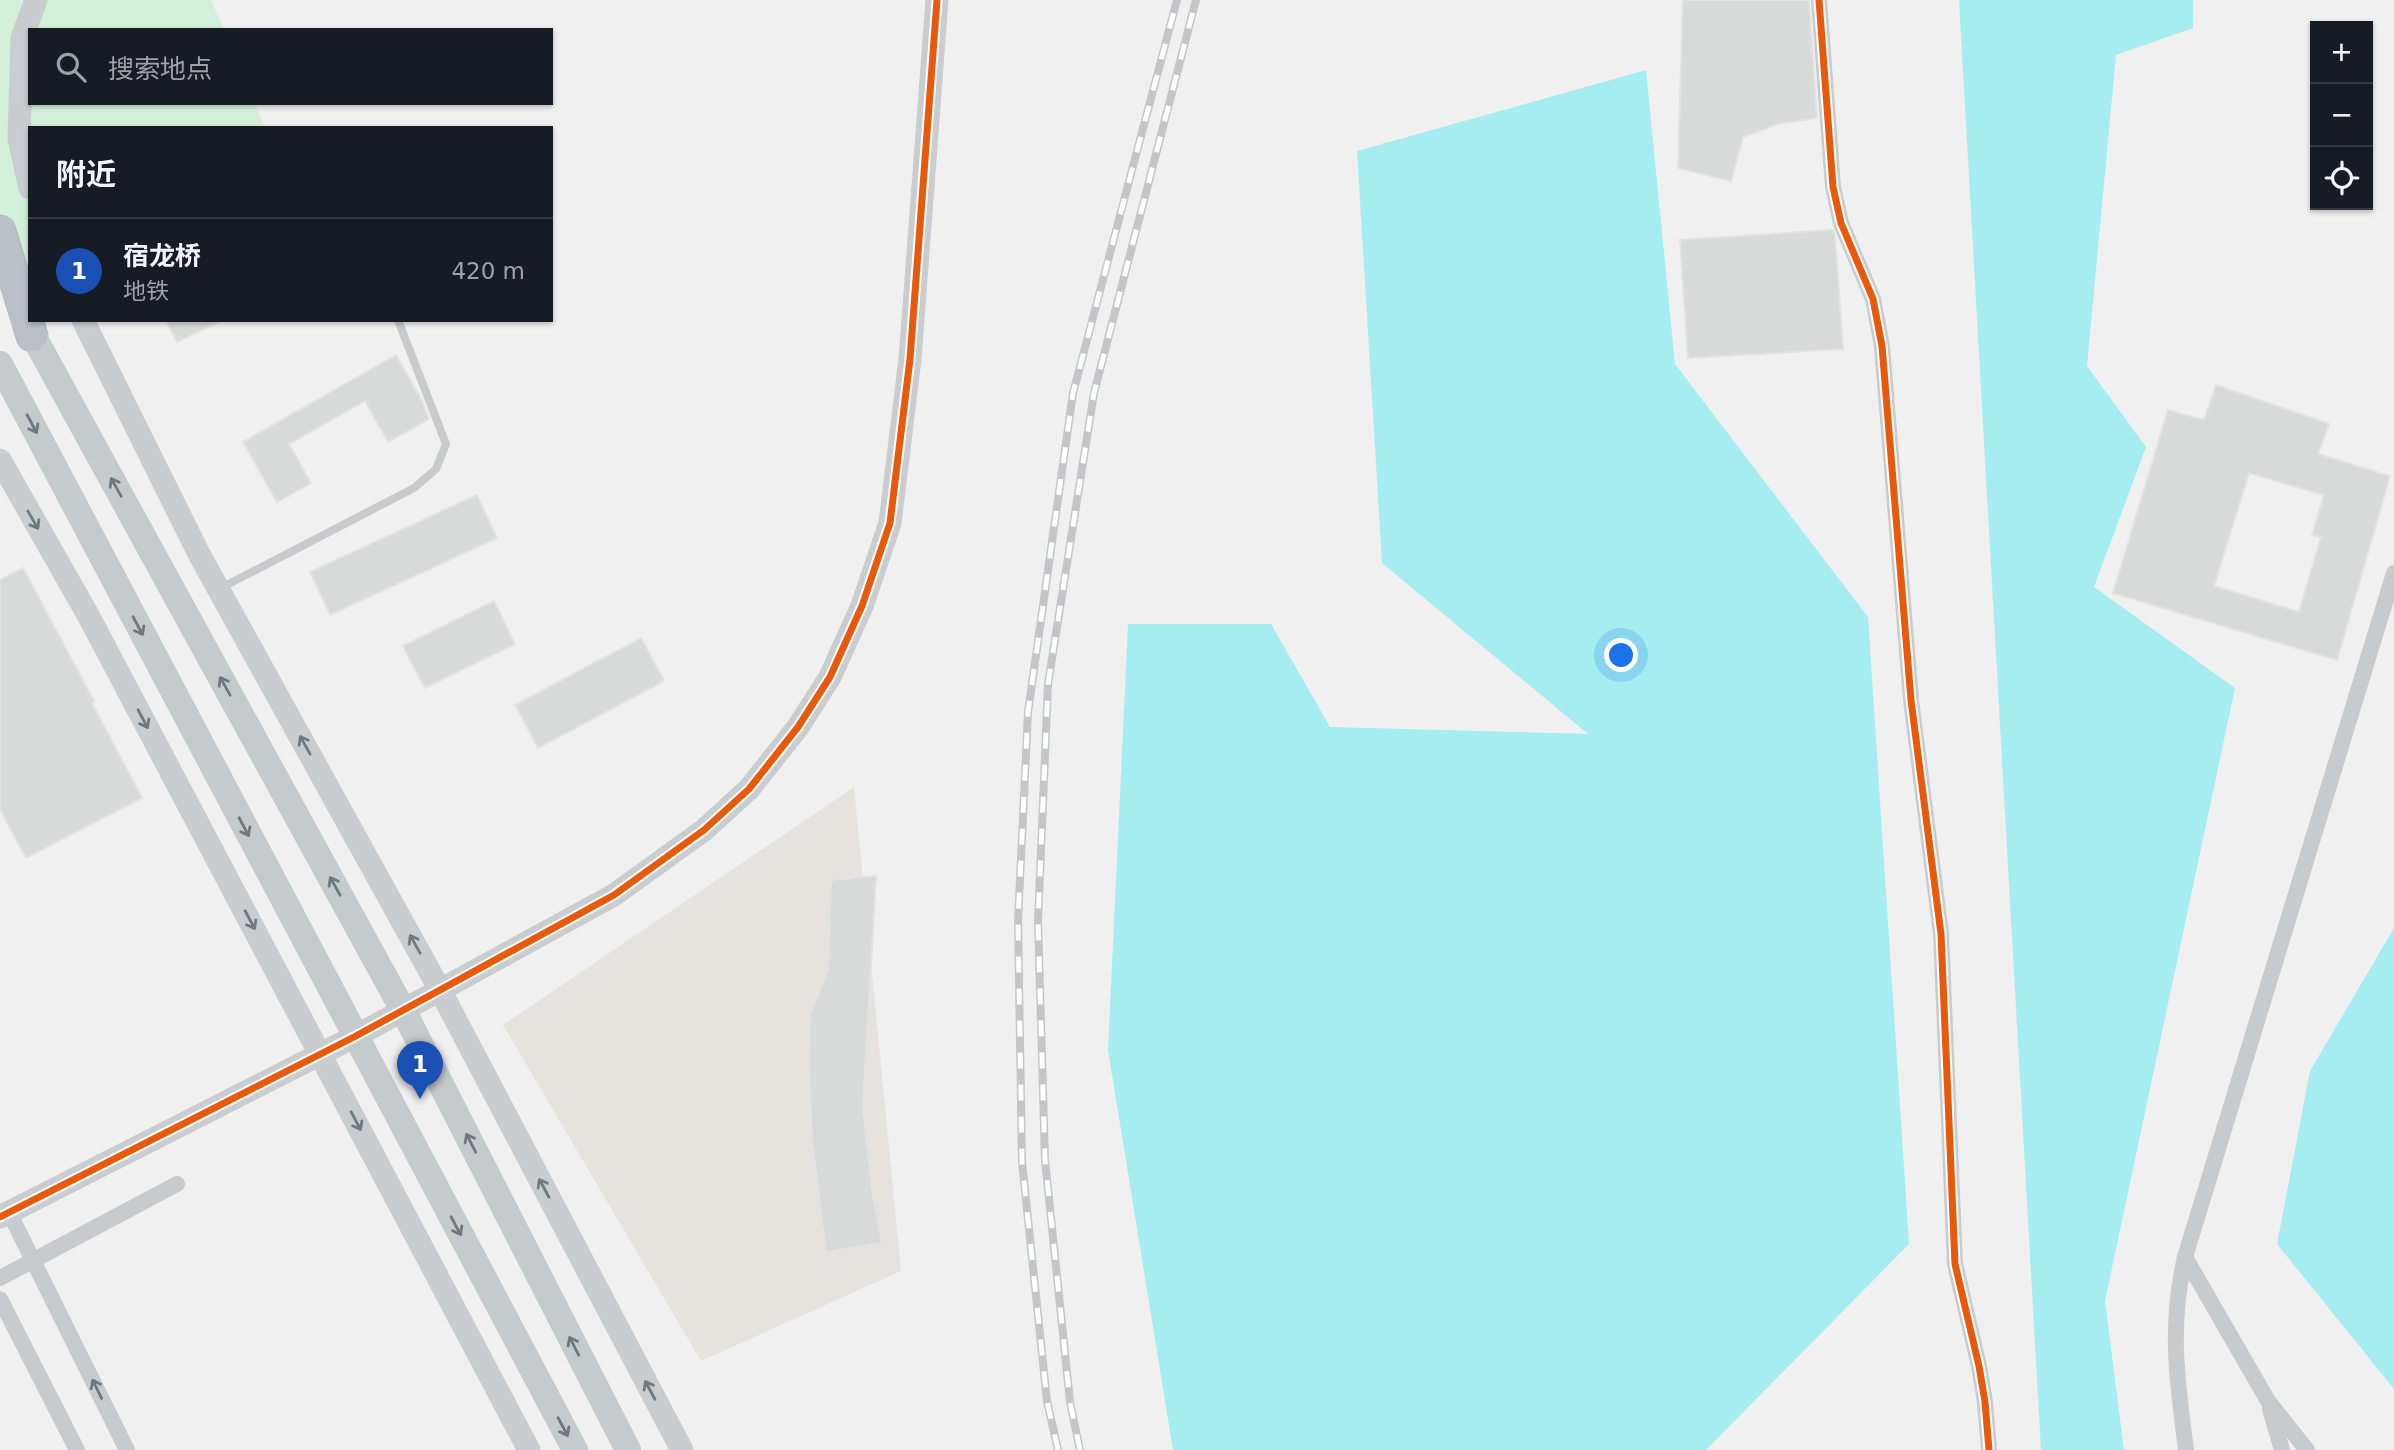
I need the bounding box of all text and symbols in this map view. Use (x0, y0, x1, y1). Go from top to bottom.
map controls (2310, 21, 2373, 210)
button: + (2310, 21, 2373, 84)
search box (28, 28, 553, 105)
icon: search (52, 48, 90, 86)
text: 搜索地点 (108, 54, 212, 84)
button: − (2310, 84, 2373, 147)
button: locate (2310, 147, 2373, 210)
text: 附近 (56, 157, 116, 192)
text: 宿龙桥 (123, 241, 201, 271)
text: 1 (71, 258, 87, 284)
text: 420 m (451, 258, 525, 284)
text: 地铁 (123, 278, 169, 304)
one-way arrow (25, 413, 39, 434)
one-way arrow (108, 477, 122, 498)
one-way arrow (27, 509, 40, 530)
one-way arrow (131, 615, 145, 635)
your location (1604, 638, 1638, 672)
one-way arrow (218, 677, 232, 697)
one-way arrow (137, 708, 150, 729)
one-way arrow (297, 735, 311, 755)
one-way arrow (237, 816, 251, 837)
one-way arrow (328, 876, 342, 896)
one-way arrow (243, 909, 257, 930)
one-way arrow (408, 934, 421, 955)
pin: 1 (397, 1041, 443, 1099)
one-way arrow (349, 1110, 363, 1131)
one-way arrow (463, 1133, 477, 1154)
one-way arrow (537, 1178, 550, 1199)
one-way arrow (449, 1216, 463, 1236)
one-way arrow (566, 1336, 580, 1357)
one-way arrow (89, 1379, 103, 1400)
one-way arrow (643, 1380, 657, 1400)
one-way arrow (556, 1416, 570, 1437)

